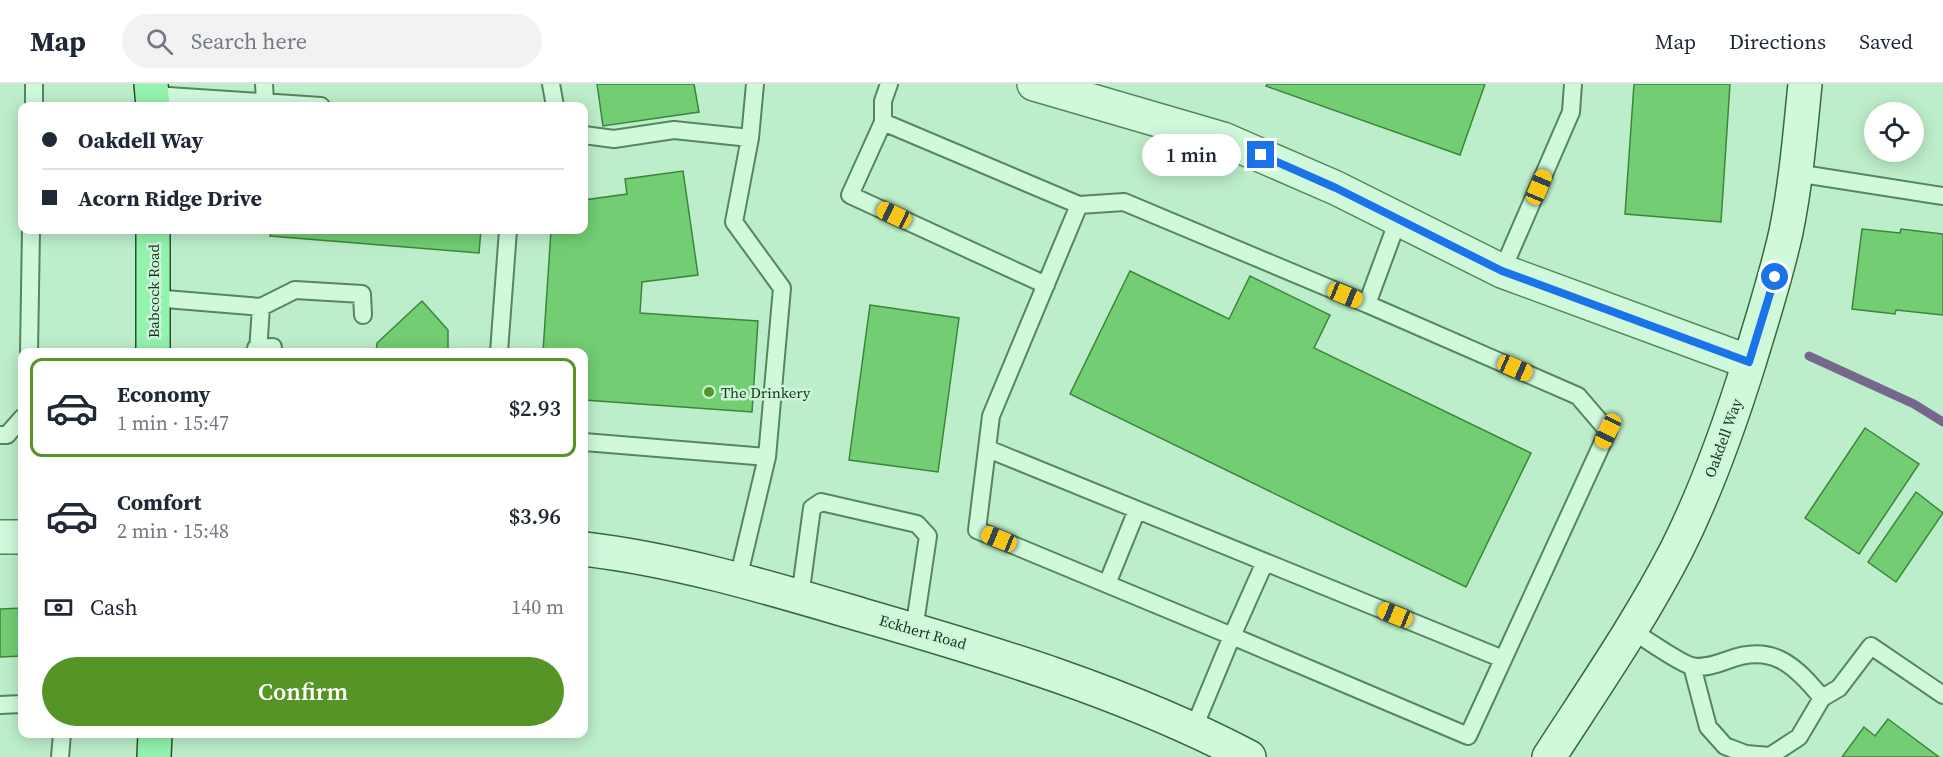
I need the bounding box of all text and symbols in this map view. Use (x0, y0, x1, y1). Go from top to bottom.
search box (122, 14, 542, 68)
text: Map (30, 22, 86, 60)
icon: search (143, 25, 176, 58)
text: Search here (191, 26, 307, 56)
text: Map (1655, 27, 1696, 56)
text: Directions (1729, 27, 1826, 56)
text: Saved (1859, 27, 1913, 56)
map controls (1864, 102, 1924, 162)
button: locate (1864, 102, 1924, 162)
text: Oakdell Way (78, 125, 203, 155)
callout: 1 min (1141, 134, 1240, 176)
text: 1 min (1166, 141, 1217, 169)
route end (1247, 141, 1274, 168)
car (1524, 167, 1554, 207)
text: Acorn Ridge Drive (78, 183, 262, 213)
car (874, 199, 914, 231)
street label: Babcock Road (143, 243, 164, 338)
route start (1761, 263, 1788, 290)
car (1325, 280, 1365, 310)
car (1495, 352, 1535, 384)
text: Economy (117, 379, 211, 409)
icon: car (45, 381, 99, 435)
place label: The Drinkery (721, 382, 811, 403)
marker: The Drinkery (702, 385, 716, 399)
text: $2.93 (509, 393, 561, 423)
street label: Oakdell Way (1699, 395, 1747, 480)
text: 1 min · 15:47 (117, 409, 229, 437)
car (1592, 411, 1624, 451)
text: Comfort (117, 487, 201, 517)
icon: car (45, 489, 99, 543)
text: $3.96 (509, 501, 561, 531)
text: 2 min · 15:48 (117, 517, 229, 545)
car (979, 524, 1019, 554)
icon: cash (42, 591, 75, 624)
text: Cash (90, 592, 138, 622)
text: 140 m (511, 593, 564, 621)
car (1375, 600, 1415, 630)
street label: Eckhert Road (877, 609, 970, 655)
button: Confirm (42, 657, 564, 726)

